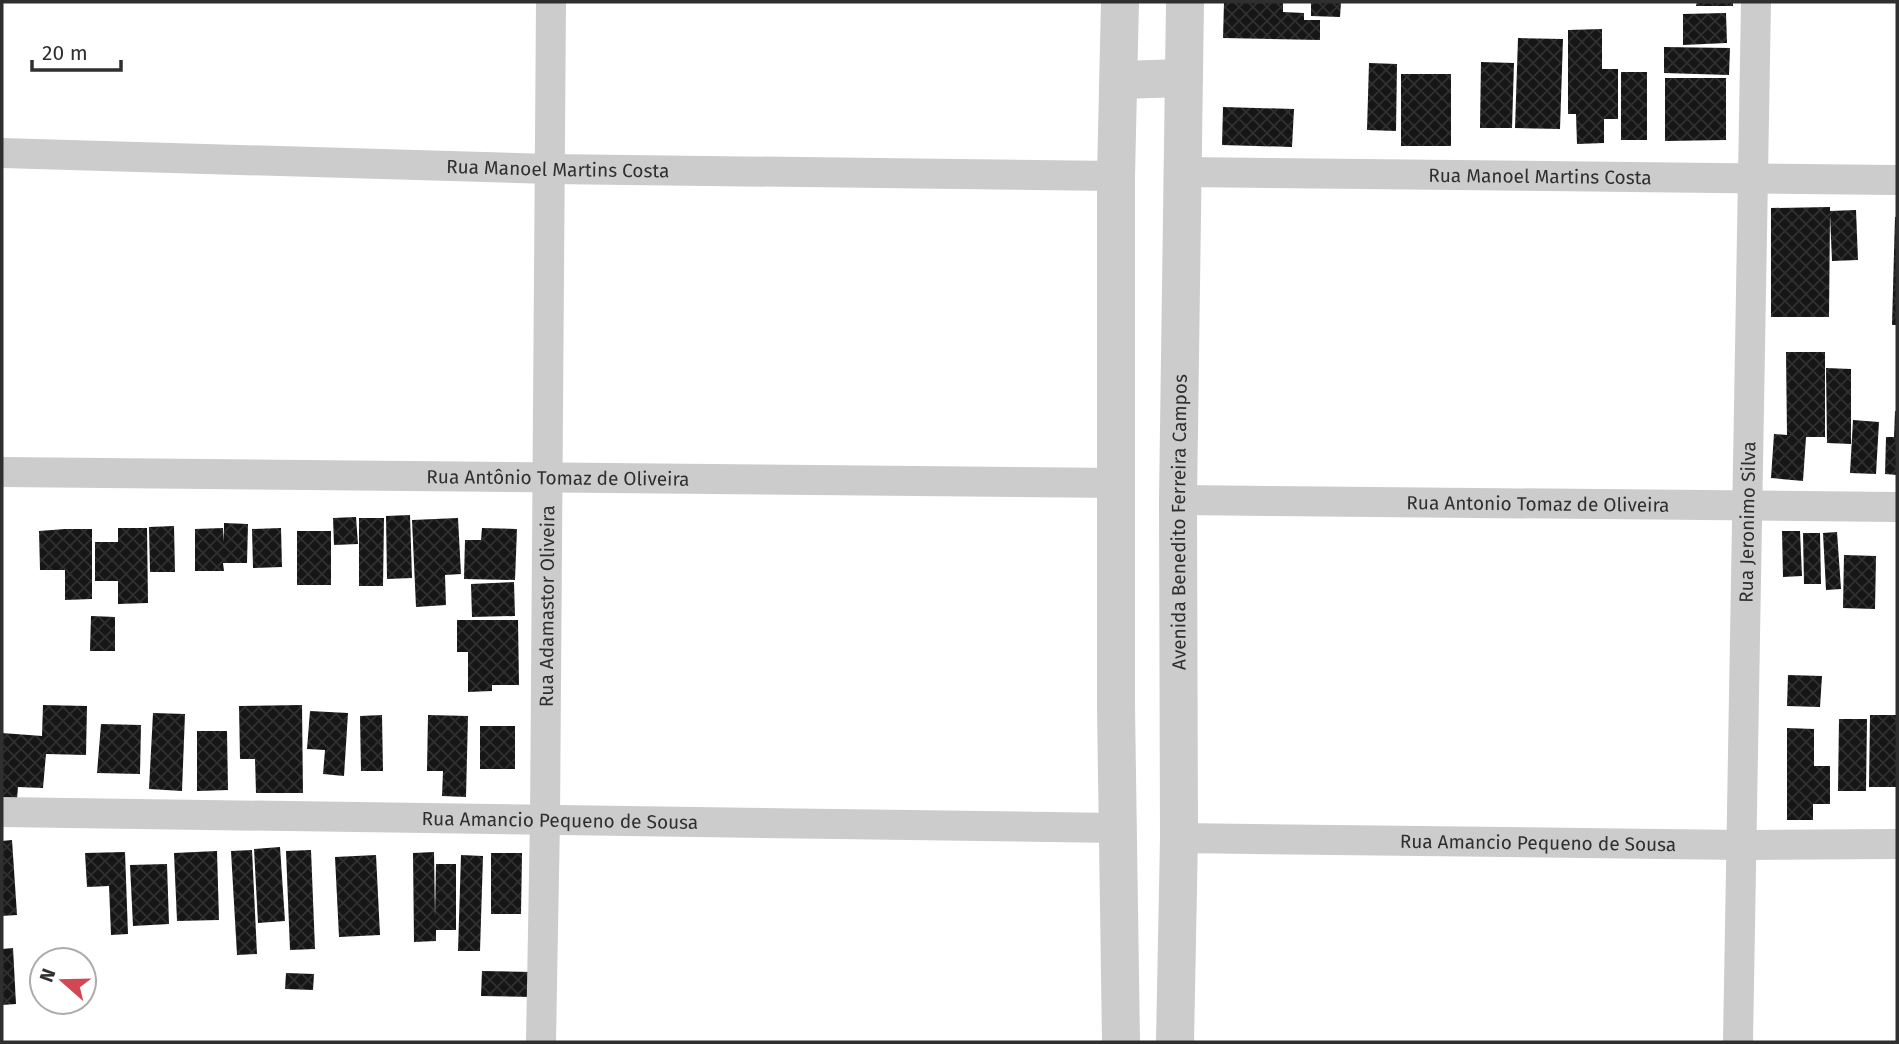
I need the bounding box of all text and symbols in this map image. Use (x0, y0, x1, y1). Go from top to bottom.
scale bar (32, 28, 121, 72)
text: 20 m (42, 40, 88, 66)
street label: Rua Manoel Martins Costa (446, 155, 670, 182)
street label: Rua Manoel Martins Costa (1428, 164, 1652, 189)
street label: Avenida Benedito Ferreira Campos (1167, 374, 1192, 670)
street label: Rua Jeronimo Silva (1735, 441, 1760, 603)
street label: Rua Antônio Tomaz de Oliveira (426, 465, 690, 491)
street label: Rua Antonio Tomaz de Oliveira (1406, 491, 1670, 517)
street label: Rua Adamastor Oliveira (535, 505, 559, 707)
street label: Rua Amancio Pequeno de Sousa (422, 807, 698, 834)
street label: Rua Amancio Pequeno de Sousa (1400, 830, 1676, 856)
north arrow (28, 946, 98, 1016)
text: N (35, 965, 60, 985)

